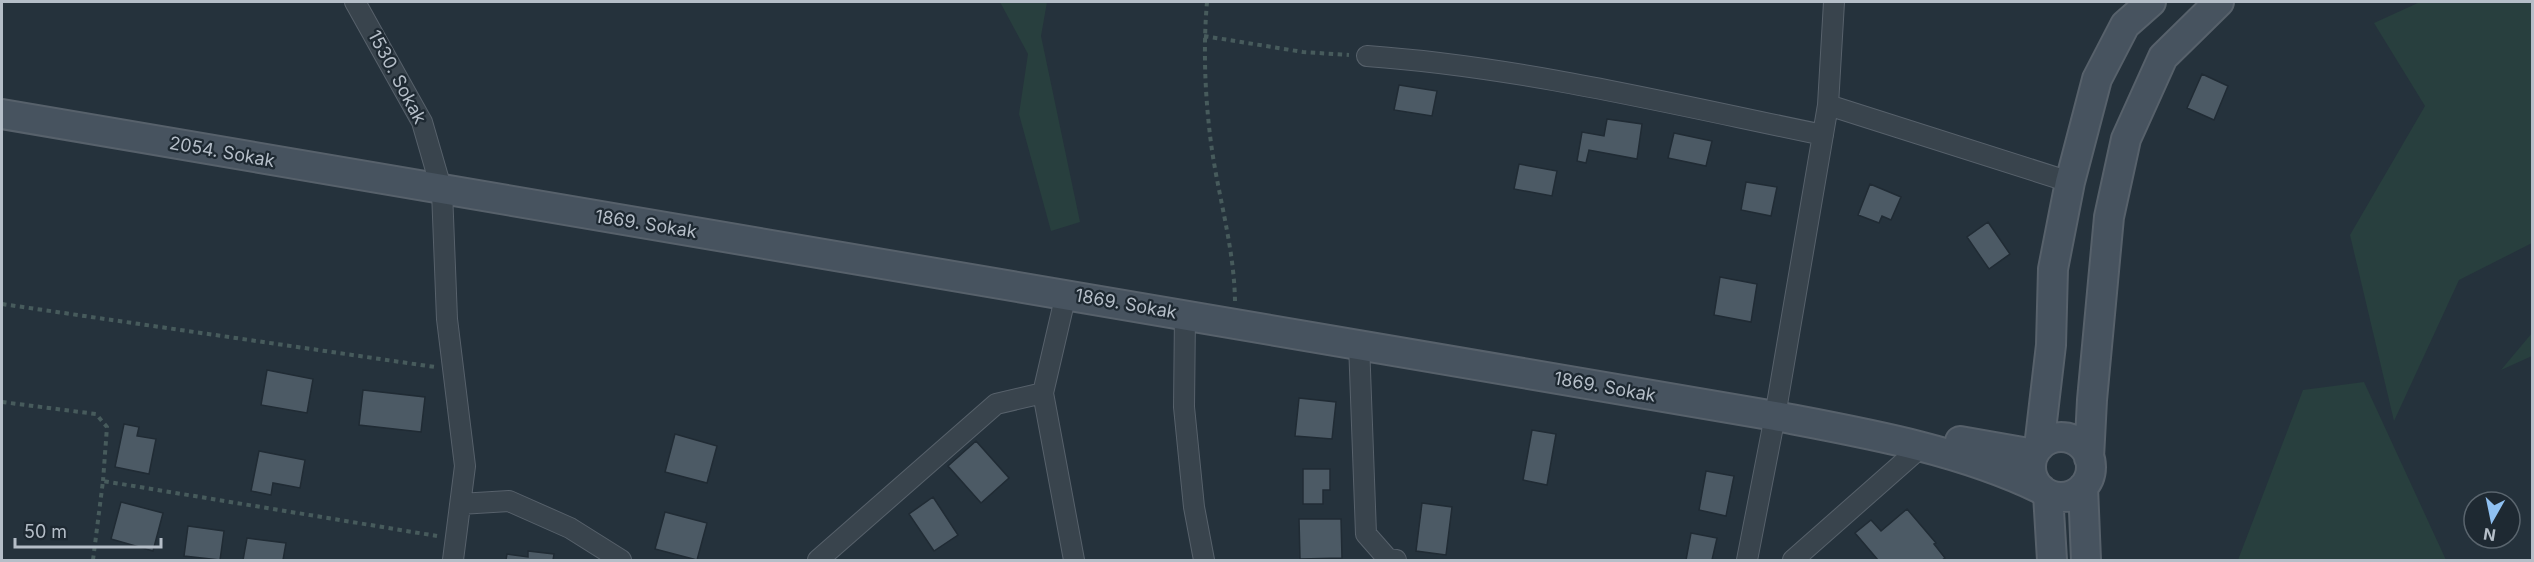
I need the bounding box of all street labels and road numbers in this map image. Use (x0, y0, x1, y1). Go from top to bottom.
street label: 1530. Sokak (364, 26, 431, 127)
street label: 2054. Sokak (168, 132, 277, 171)
street label: 1869. Sokak (594, 205, 699, 242)
street label: 1869. Sokak (1074, 284, 1179, 323)
street label: 1869. Sokak (1553, 367, 1658, 406)

